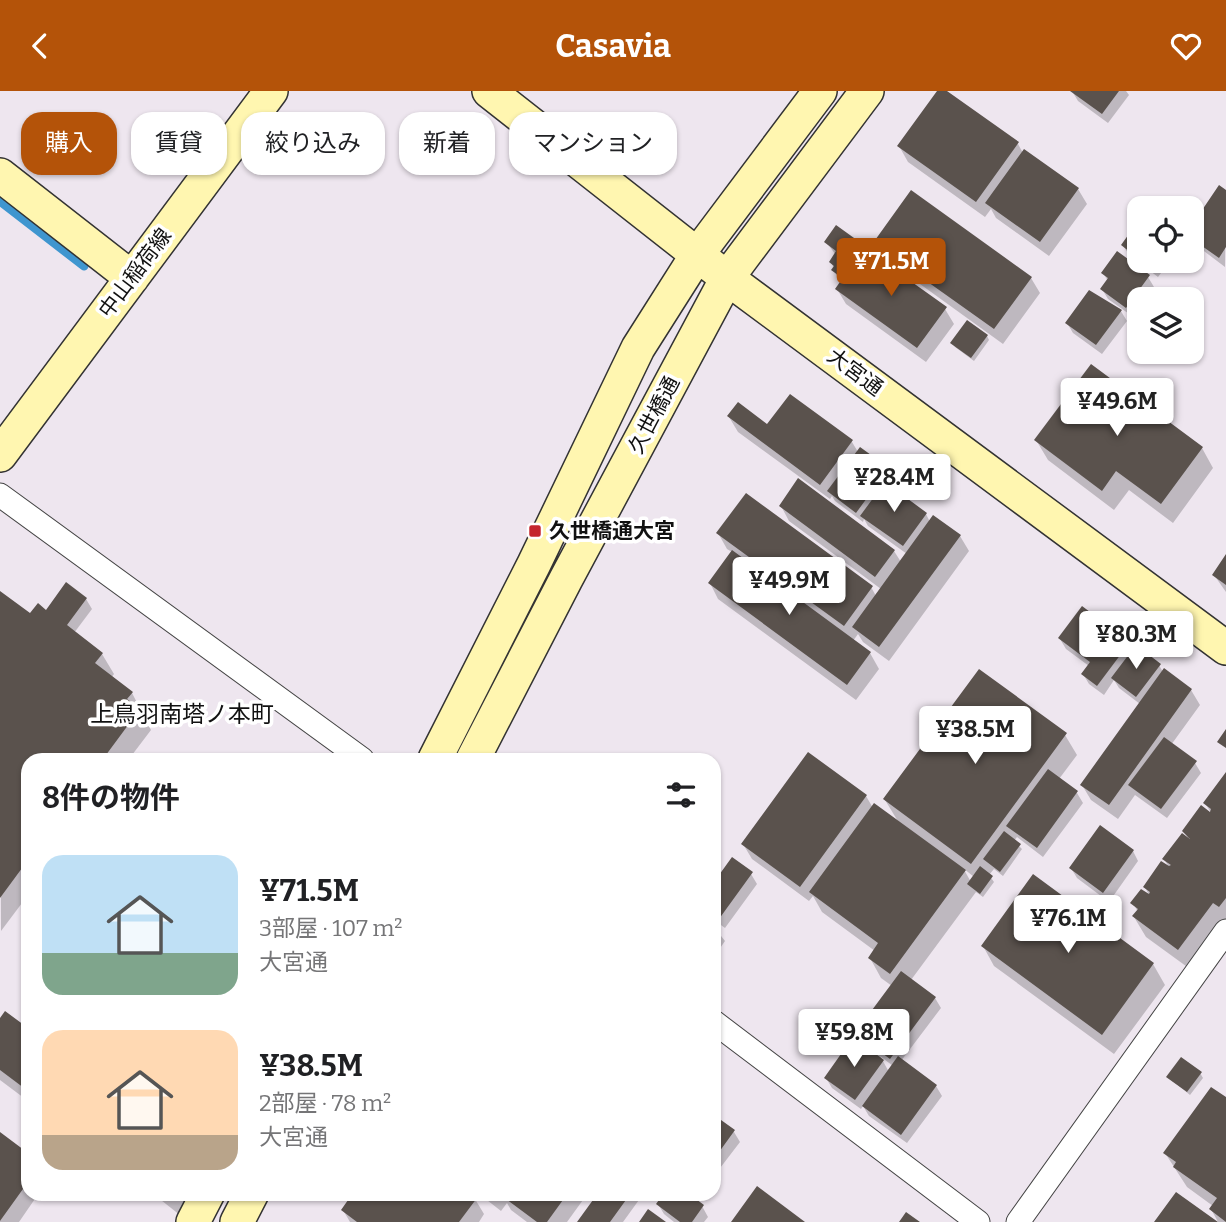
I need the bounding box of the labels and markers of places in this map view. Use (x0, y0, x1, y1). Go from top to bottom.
pin: ¥71.5M (834, 239, 948, 298)
pin: ¥49.6M (1060, 379, 1174, 438)
pin: ¥28.4M (837, 455, 951, 514)
place label: 久世橋通大宮 (549, 518, 675, 544)
marker: 久世橋通大宮 (527, 523, 543, 539)
pin: ¥49.9M (732, 557, 846, 617)
pin: ¥80.3M (1079, 611, 1193, 671)
pin: ¥38.5M (918, 707, 1032, 766)
pin: ¥76.1M (1011, 895, 1125, 955)
pin: ¥59.8M (797, 1009, 911, 1069)

